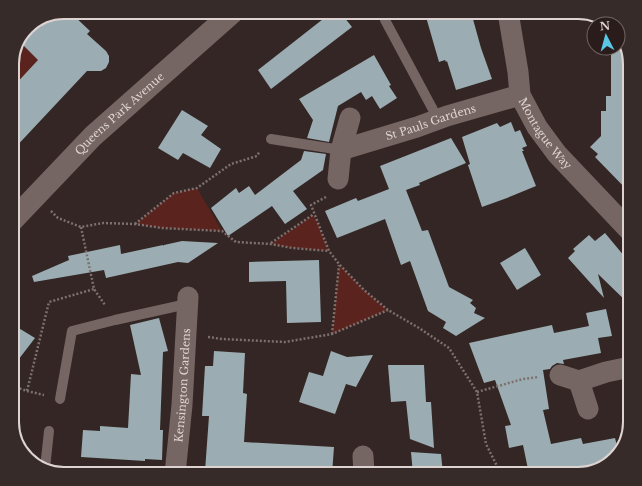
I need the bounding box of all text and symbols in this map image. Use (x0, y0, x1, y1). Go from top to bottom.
north arrow (586, 16, 626, 56)
text: N (599, 18, 611, 34)
street label: Queens Park Avenue (72, 69, 167, 158)
street label: Montague Way (516, 95, 575, 172)
street label: St Pauls Gardens (384, 101, 477, 143)
street label: Kensington Gardens (171, 328, 193, 443)

